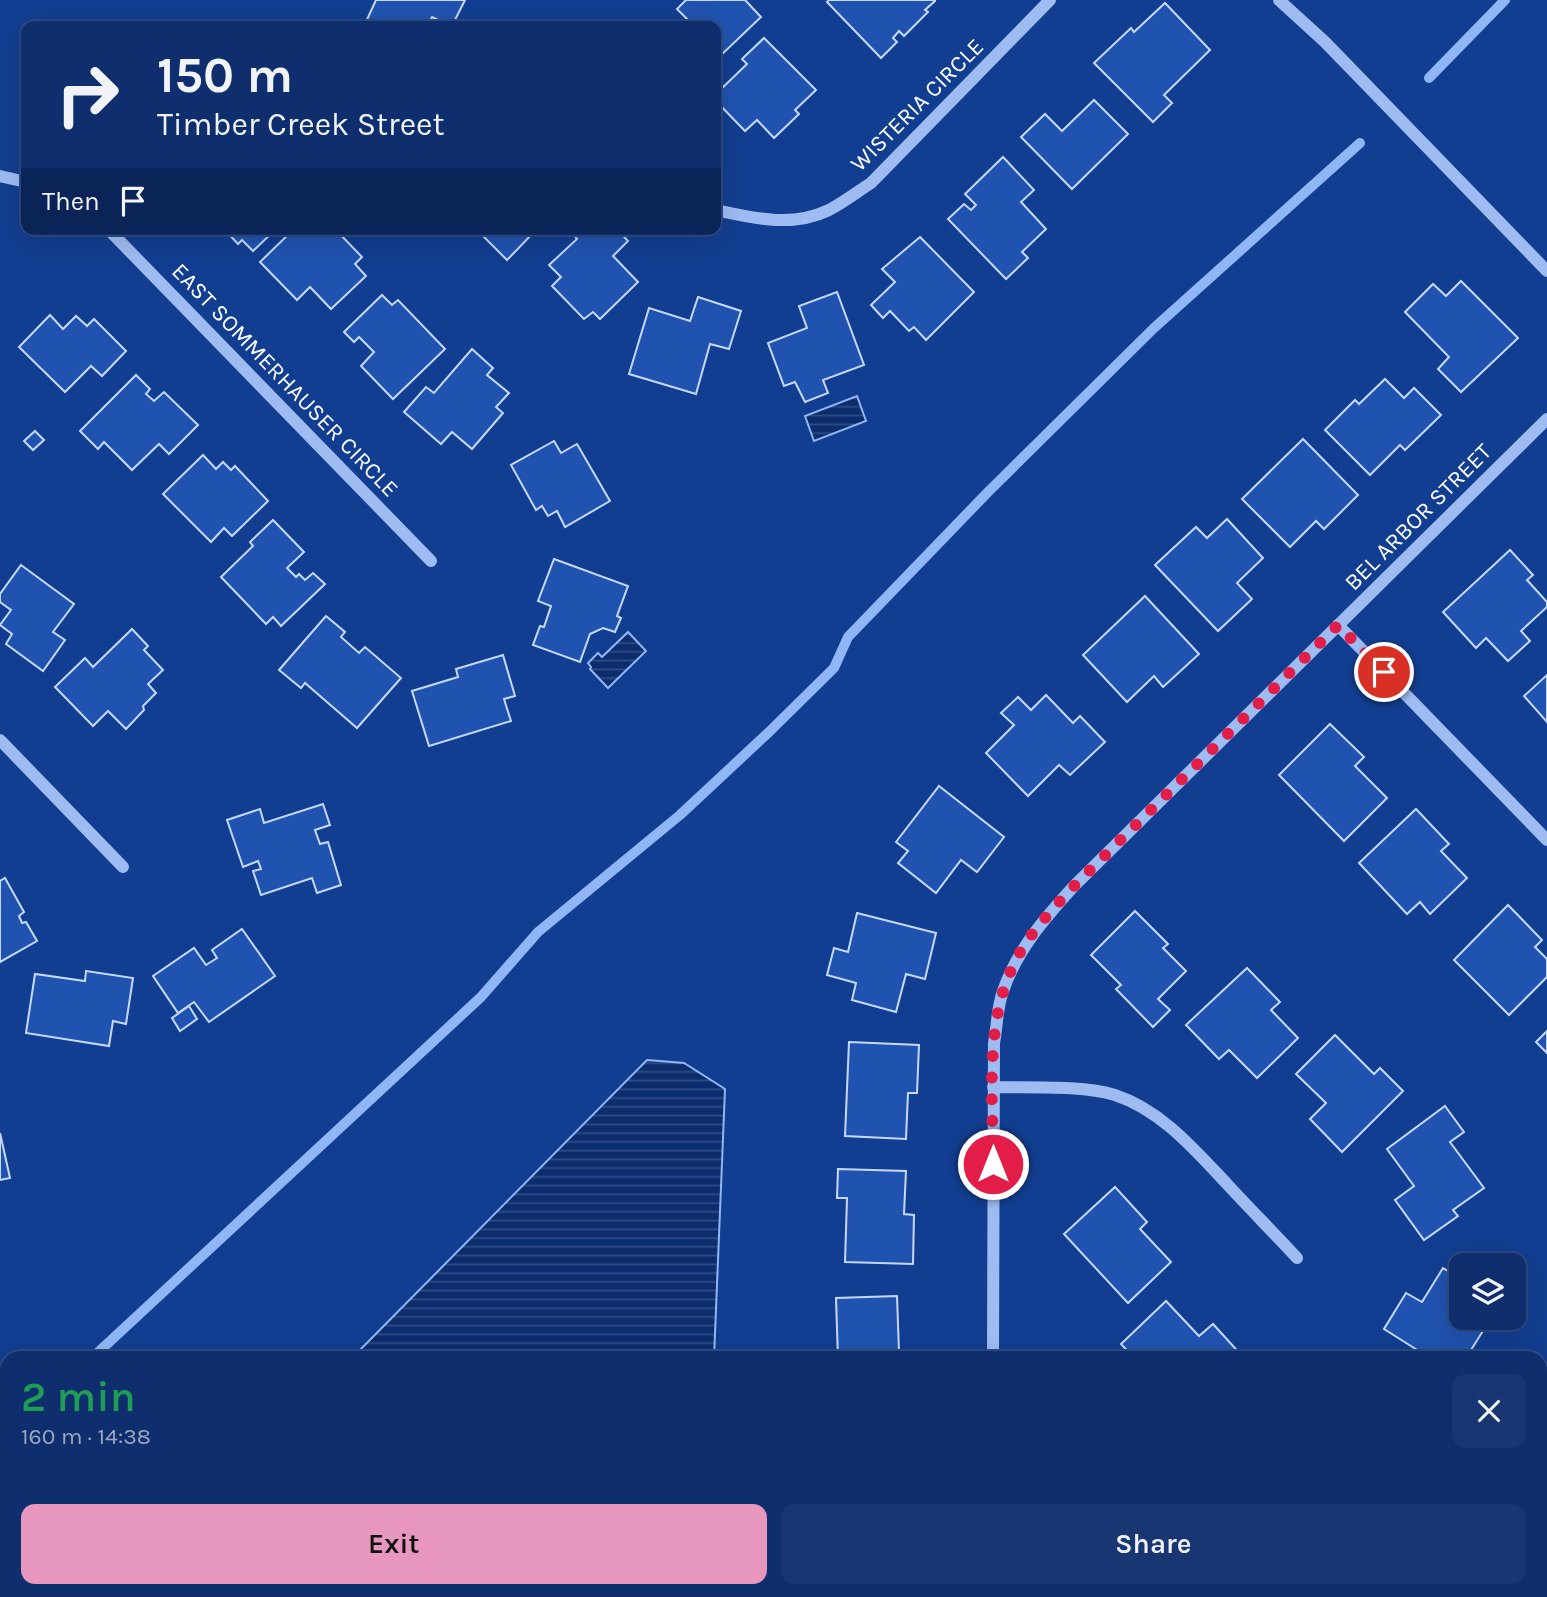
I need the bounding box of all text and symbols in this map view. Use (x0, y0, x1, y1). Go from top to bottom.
street label: WISTERIA CIRCLE (845, 33, 989, 177)
text: 150 m (157, 47, 293, 104)
icon: right (42, 49, 133, 140)
text: Timber Creek Street (157, 106, 445, 143)
icon: arrive (114, 182, 152, 220)
text: Then (42, 186, 100, 217)
street label: EAST SOMMERHAUSER CIRCLE (166, 258, 404, 502)
street label: BEL ARBOR STREET (1339, 438, 1497, 596)
pin (1354, 642, 1414, 702)
icon: arrive (1365, 653, 1403, 691)
position arrow (956, 1127, 1030, 1201)
map controls (1449, 1253, 1526, 1330)
button: layers (1449, 1253, 1526, 1330)
text: 2 min (21, 1372, 136, 1422)
button: close (1452, 1374, 1526, 1448)
text: 160 m · 14:38 (21, 1423, 151, 1450)
button: Exit (21, 1504, 767, 1584)
button: Share (781, 1504, 1526, 1584)

